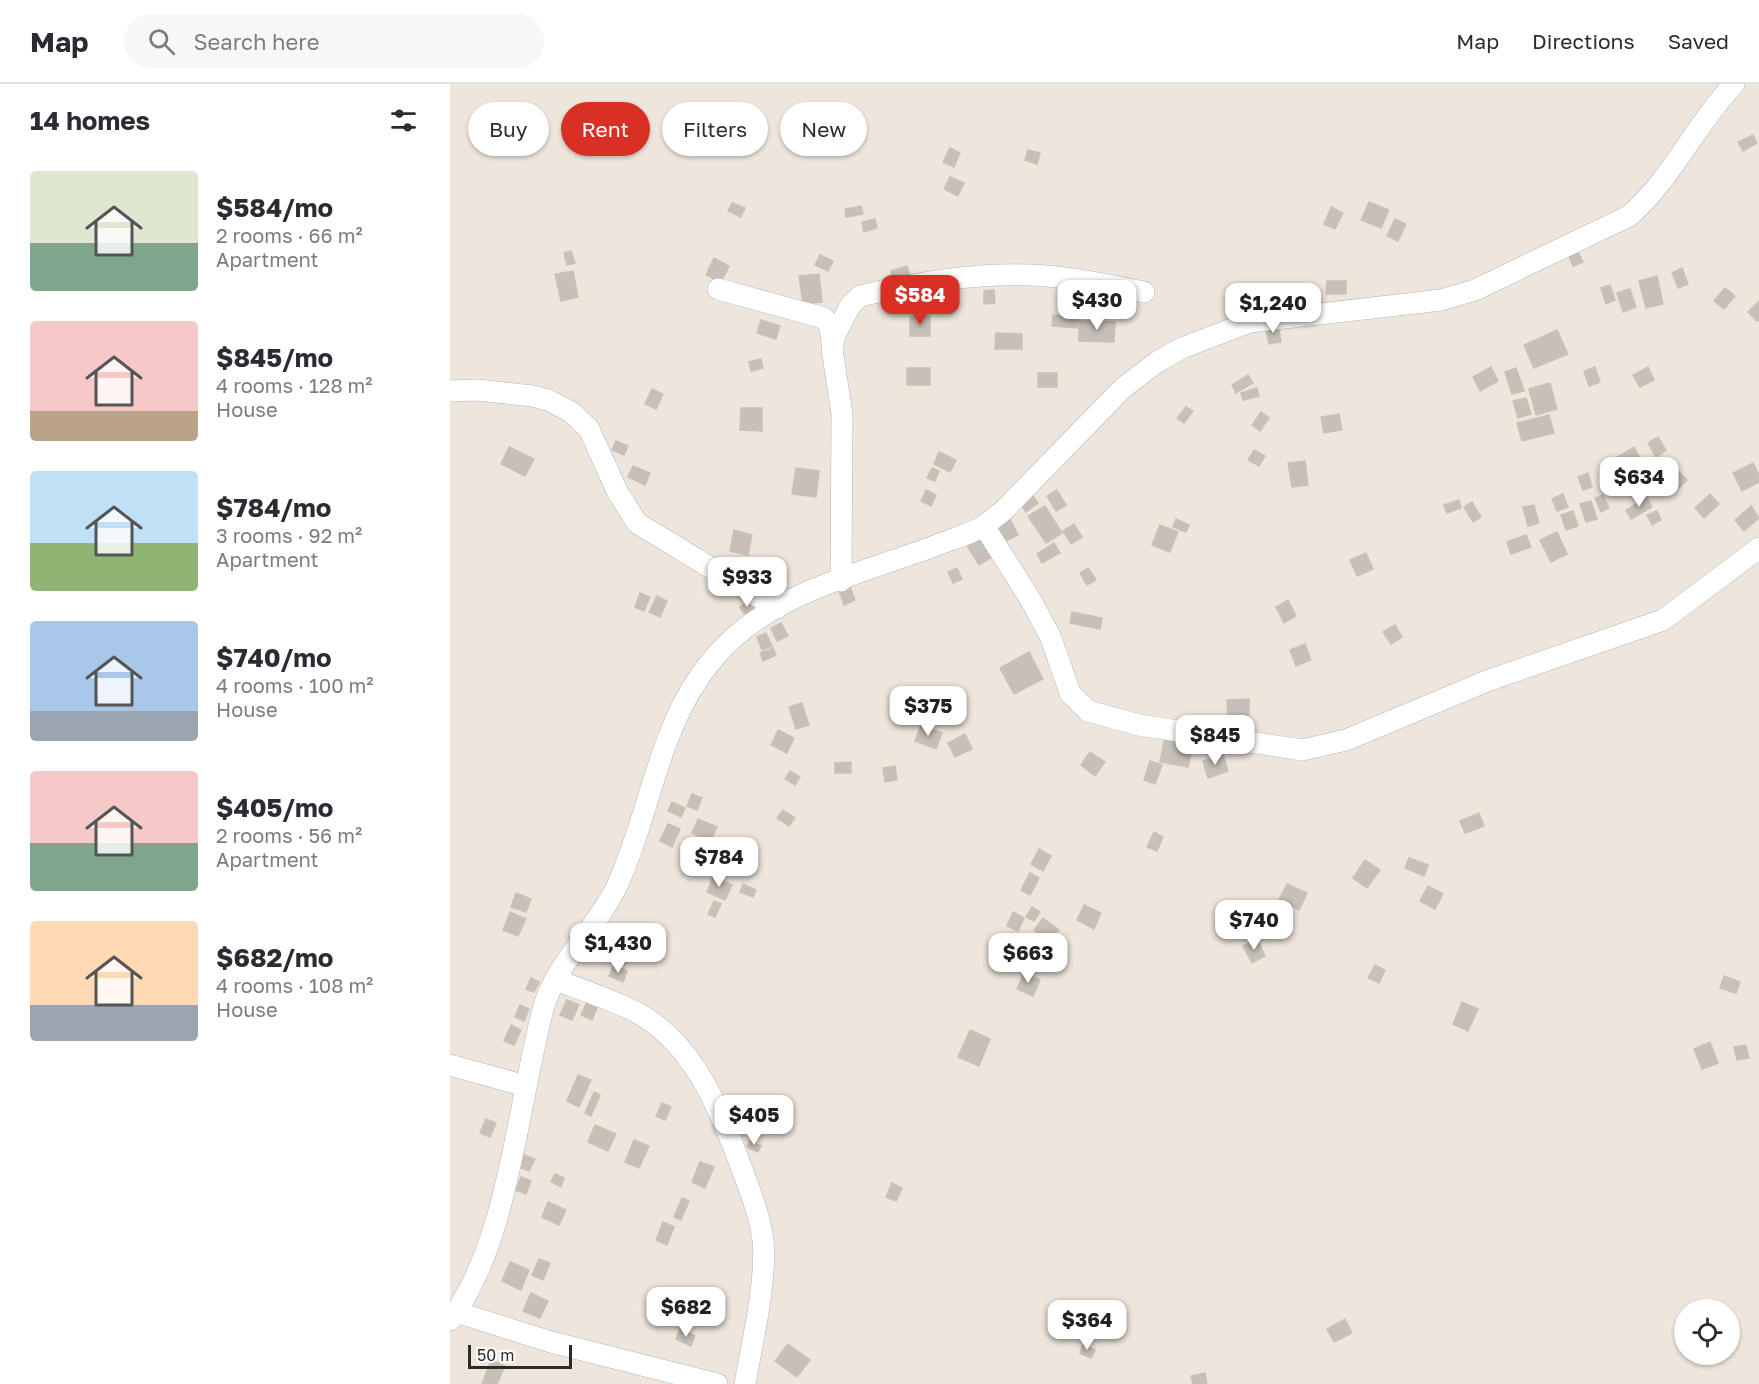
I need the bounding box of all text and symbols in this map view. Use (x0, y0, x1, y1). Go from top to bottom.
search box (124, 14, 544, 68)
text: Map (30, 25, 88, 58)
icon: search (145, 25, 178, 58)
text: Search here (193, 28, 319, 55)
text: Map (1456, 28, 1499, 54)
text: Directions (1532, 28, 1635, 54)
text: Saved (1668, 28, 1729, 54)
chip: Buy (468, 102, 549, 156)
chip: Rent (561, 102, 650, 156)
chip: Filters (662, 102, 768, 156)
chip: New (780, 102, 867, 156)
icon: filters (387, 104, 420, 137)
text: 14 homes (30, 105, 150, 136)
text: $584/mo (216, 192, 333, 223)
icon: home (78, 195, 150, 267)
text: 2 rooms · 66 m² (216, 223, 363, 247)
text: Apartment (216, 247, 319, 271)
pin: $584 (884, 275, 956, 326)
pin: $430 (1061, 280, 1133, 331)
text: $584 (895, 282, 945, 306)
pin: $1,240 (1224, 283, 1322, 334)
text: $430 (1071, 287, 1123, 311)
text: $1,240 (1239, 290, 1307, 314)
text: $845/mo (216, 342, 333, 373)
icon: home (78, 345, 150, 417)
text: 4 rooms · 128 m² (216, 373, 373, 397)
text: House (216, 397, 278, 421)
pin: $634 (1603, 457, 1675, 508)
text: $634 (1614, 464, 1664, 488)
text: $784/mo (216, 492, 331, 523)
icon: home (78, 495, 150, 567)
text: 3 rooms · 92 m² (216, 523, 362, 547)
text: Apartment (216, 547, 319, 571)
pin: $933 (711, 557, 783, 608)
text: $933 (722, 564, 772, 588)
text: $740/mo (216, 642, 332, 673)
icon: home (78, 645, 150, 717)
text: 4 rooms · 100 m² (216, 673, 374, 697)
pin: $375 (892, 686, 964, 737)
text: $375 (904, 693, 952, 717)
text: House (216, 697, 278, 721)
pin: $845 (1179, 715, 1251, 766)
text: $845 (1190, 722, 1240, 746)
text: $405/mo (216, 792, 333, 823)
icon: home (78, 795, 150, 867)
text: 2 rooms · 56 m² (216, 823, 362, 847)
pin: $784 (683, 837, 755, 888)
text: $784 (694, 844, 744, 868)
text: Apartment (216, 847, 319, 871)
pin: $740 (1218, 900, 1290, 951)
text: $740 (1229, 907, 1279, 931)
pin: $1,430 (569, 923, 667, 974)
text: $1,430 (584, 930, 652, 954)
pin: $663 (992, 933, 1064, 984)
text: $663 (1003, 940, 1054, 964)
text: $682/mo (216, 942, 333, 973)
icon: home (78, 945, 150, 1017)
text: 4 rooms · 108 m² (216, 973, 373, 997)
text: House (216, 997, 278, 1021)
pin: $405 (718, 1095, 790, 1146)
text: $405 (728, 1102, 780, 1126)
pin: $682 (650, 1287, 722, 1338)
text: $682 (660, 1294, 712, 1318)
map controls (1674, 1299, 1740, 1365)
button: locate (1674, 1299, 1740, 1365)
pin: $364 (1051, 1300, 1123, 1351)
text: $364 (1062, 1307, 1112, 1331)
scale bar (468, 1342, 572, 1370)
text: 50 m (477, 1345, 514, 1365)

